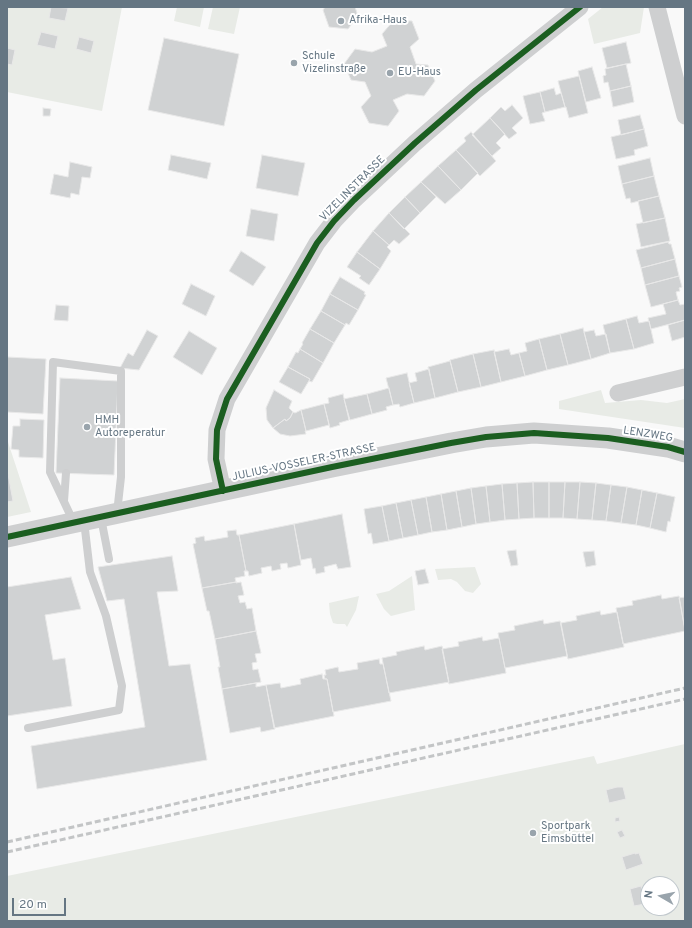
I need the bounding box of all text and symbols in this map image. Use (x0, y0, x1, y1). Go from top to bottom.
place label: Afrika-Haus (349, 14, 407, 28)
marker: Afrika-Haus (336, 16, 346, 26)
place label: Schule Vizelinstraße (302, 50, 366, 76)
marker: Schule Vizelinstraße (289, 58, 299, 68)
place label: EU-Haus (398, 66, 441, 80)
marker: EU-Haus (385, 68, 395, 78)
street label: VIZELINSTRASSE (317, 153, 389, 225)
place label: HMH Autoreperatur (95, 414, 165, 440)
marker: HMH Autoreperatur (82, 422, 92, 432)
street label: LENZWEG (622, 425, 674, 445)
street label: JULIUS-VOSSELER-STRASSE (231, 441, 377, 485)
place label: Sportpark Eimsbüttel (541, 820, 594, 846)
marker: Sportpark Eimsbüttel (528, 828, 538, 838)
north arrow (640, 876, 680, 916)
text: N (642, 889, 657, 899)
scale bar (14, 890, 68, 916)
text: 20 m (19, 897, 47, 913)

